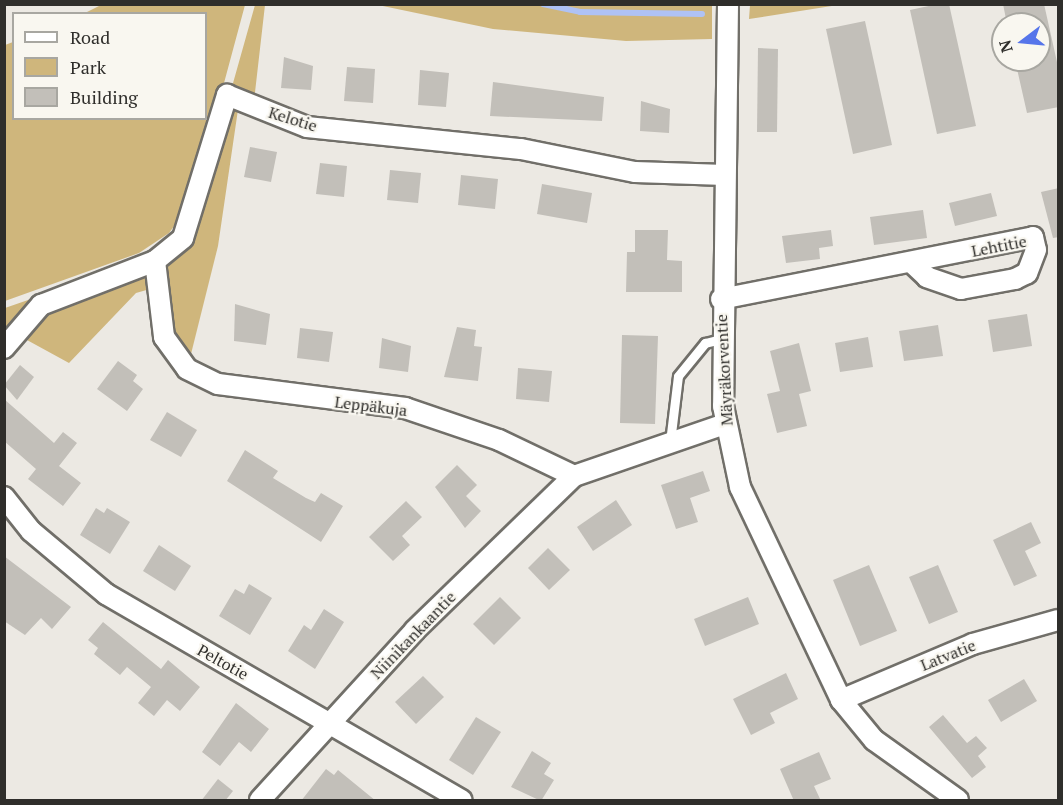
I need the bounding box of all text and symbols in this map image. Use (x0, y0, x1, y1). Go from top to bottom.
legend (12, 12, 207, 120)
north arrow (991, 12, 1051, 72)
text: Road (70, 25, 110, 49)
text: N (993, 38, 1018, 55)
text: Park (70, 55, 106, 79)
text: Building (70, 85, 138, 109)
street label: Kelotie (266, 103, 320, 135)
street label: Lehtitie (970, 231, 1028, 261)
street label: Mäyräkorventie (711, 314, 737, 426)
street label: Leppäkuja (334, 392, 408, 420)
street label: Niinikankaantie (366, 587, 460, 683)
street label: Latvatie (918, 635, 978, 675)
street label: Peltotie (194, 640, 252, 684)

